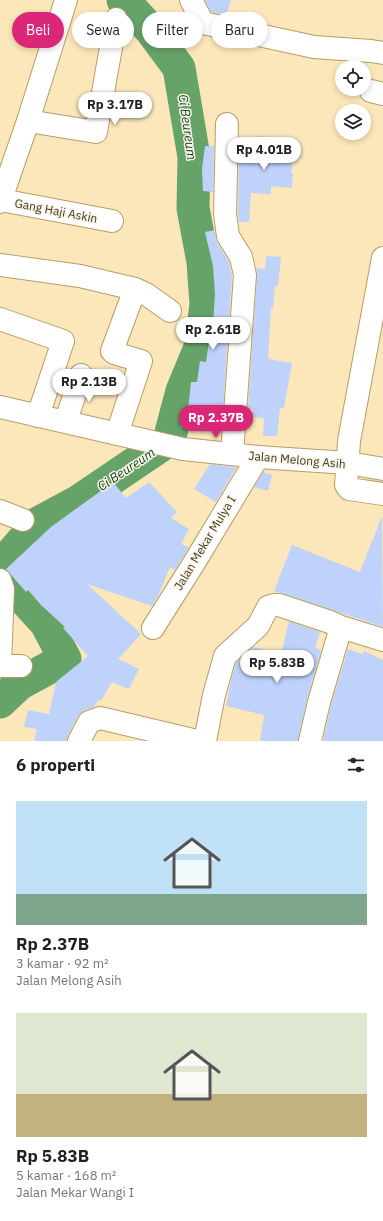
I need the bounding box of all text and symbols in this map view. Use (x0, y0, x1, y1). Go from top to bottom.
chip: Beli (12, 12, 64, 48)
chip: Sewa (72, 12, 134, 48)
chip: Filter (142, 12, 203, 48)
chip: Baru (211, 12, 268, 48)
map controls (335, 60, 371, 140)
button: locate (335, 60, 371, 96)
pin: Rp 3.17B (74, 92, 156, 126)
water label: Ci Beureum (174, 93, 201, 161)
text: Rp 3.17B (87, 96, 143, 113)
button: layers (335, 104, 371, 140)
pin: Rp 4.01B (223, 137, 305, 171)
text: Rp 4.01B (236, 141, 292, 158)
street label: Gang Haji Askin (13, 195, 99, 226)
pin: Rp 2.61B (172, 317, 254, 351)
text: Rp 2.61B (185, 321, 241, 338)
pin: Rp 2.13B (48, 369, 130, 403)
text: Rp 2.13B (61, 373, 117, 390)
pin: Rp 2.37B (175, 405, 257, 439)
text: Rp 2.37B (188, 409, 244, 426)
water label: Ci Beureum (94, 444, 158, 495)
street label: Jalan Melong Asih (248, 448, 346, 471)
street label: Jalan Mekar Mulya I (170, 493, 239, 593)
pin: Rp 5.83B (236, 650, 318, 684)
text: Rp 5.83B (249, 654, 305, 671)
text: 6 properti (16, 754, 95, 776)
icon: filters (345, 754, 367, 776)
icon: home (156, 827, 228, 899)
text: Rp 2.37B (16, 933, 89, 955)
text: 3 kamar · 92 m² (16, 955, 109, 972)
text: Jalan Melong Asih (16, 972, 122, 989)
icon: home (156, 1039, 228, 1111)
text: Rp 5.83B (16, 1145, 89, 1167)
text: 5 kamar · 168 m² (16, 1167, 116, 1184)
text: Jalan Mekar Wangi I (16, 1184, 134, 1201)

